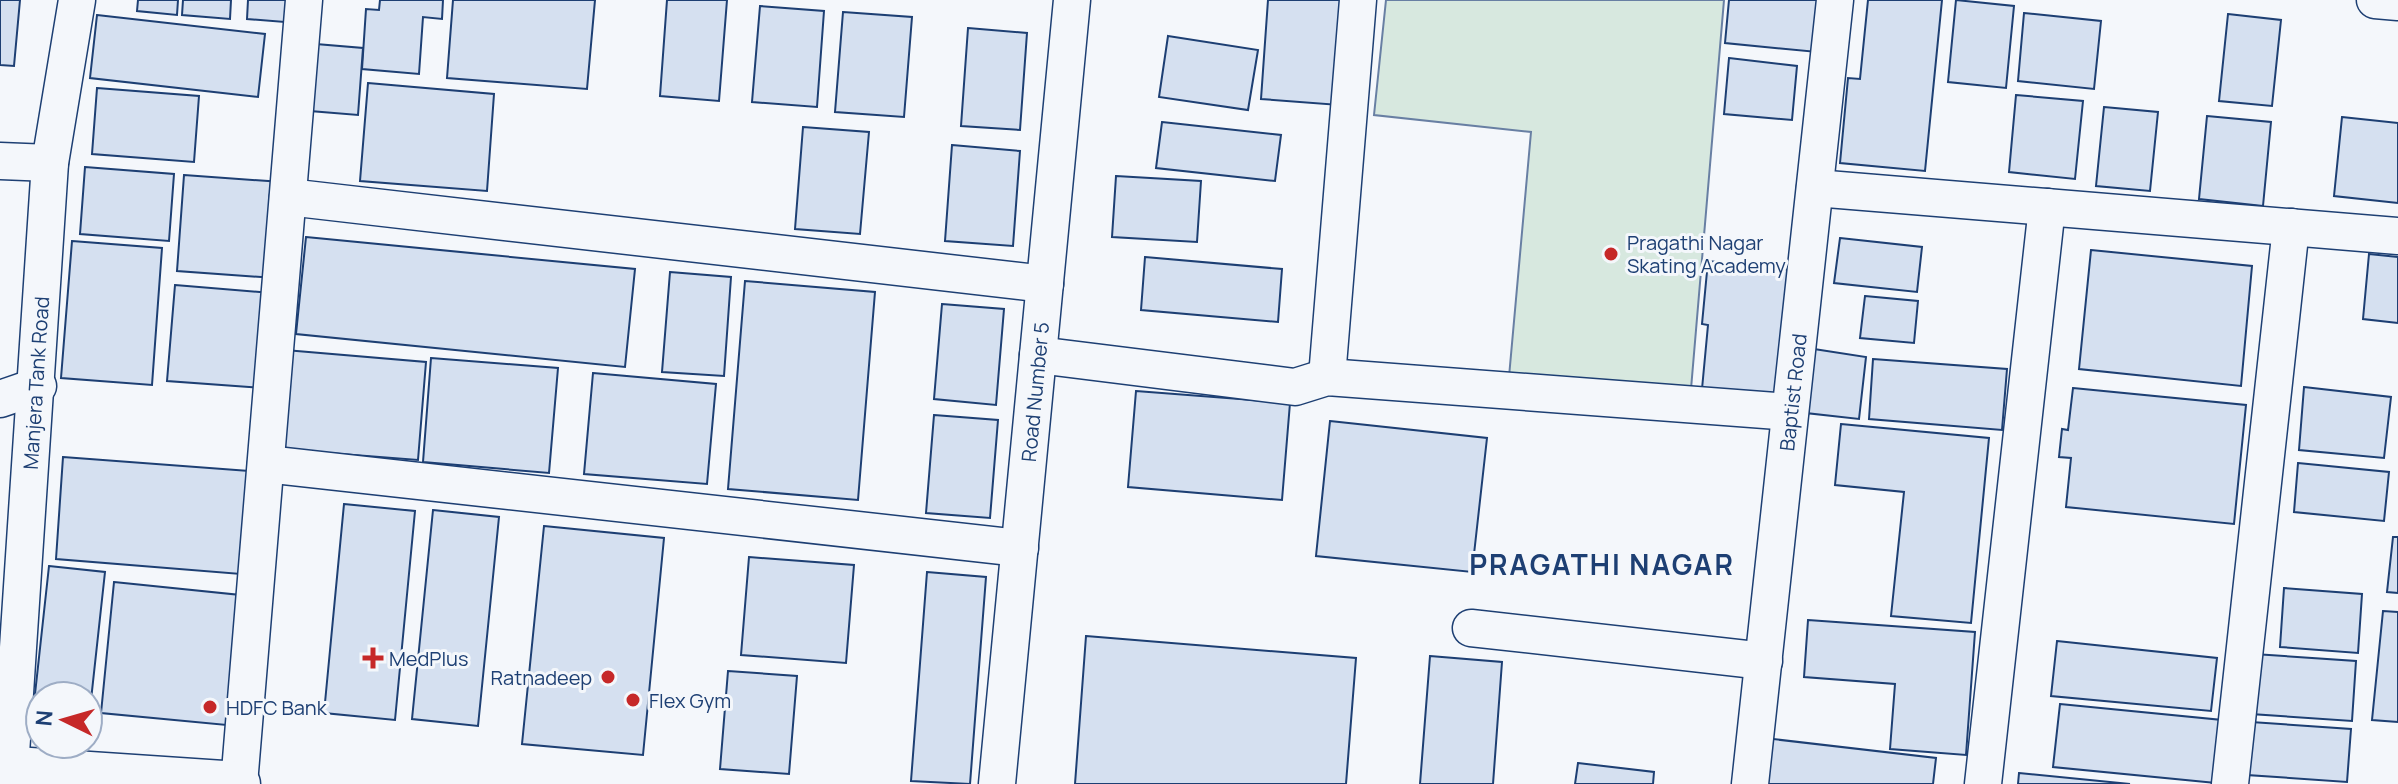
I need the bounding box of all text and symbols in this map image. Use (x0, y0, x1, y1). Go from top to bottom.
place label: Pragathi Nagar Skating Academy (1627, 229, 1786, 279)
marker: Pragathi Nagar Skating Academy (1602, 245, 1620, 263)
street label: Manjera Tank Road (16, 295, 55, 470)
street label: Road Number 5 (1014, 321, 1055, 463)
street label: Baptist Road (1773, 332, 1812, 452)
district label: PRAGATHI NAGAR (1469, 545, 1735, 583)
place label: MedPlus (389, 645, 468, 672)
marker: MedPlus (364, 649, 382, 667)
place label: Ratnadeep (491, 664, 592, 691)
marker: Ratnadeep (599, 668, 617, 686)
north arrow (24, 680, 104, 760)
place label: Flex Gym (649, 687, 731, 714)
marker: Flex Gym (624, 691, 642, 709)
place label: HDFC Bank (226, 694, 328, 721)
marker: HDFC Bank (201, 698, 219, 716)
text: N (28, 709, 60, 727)

